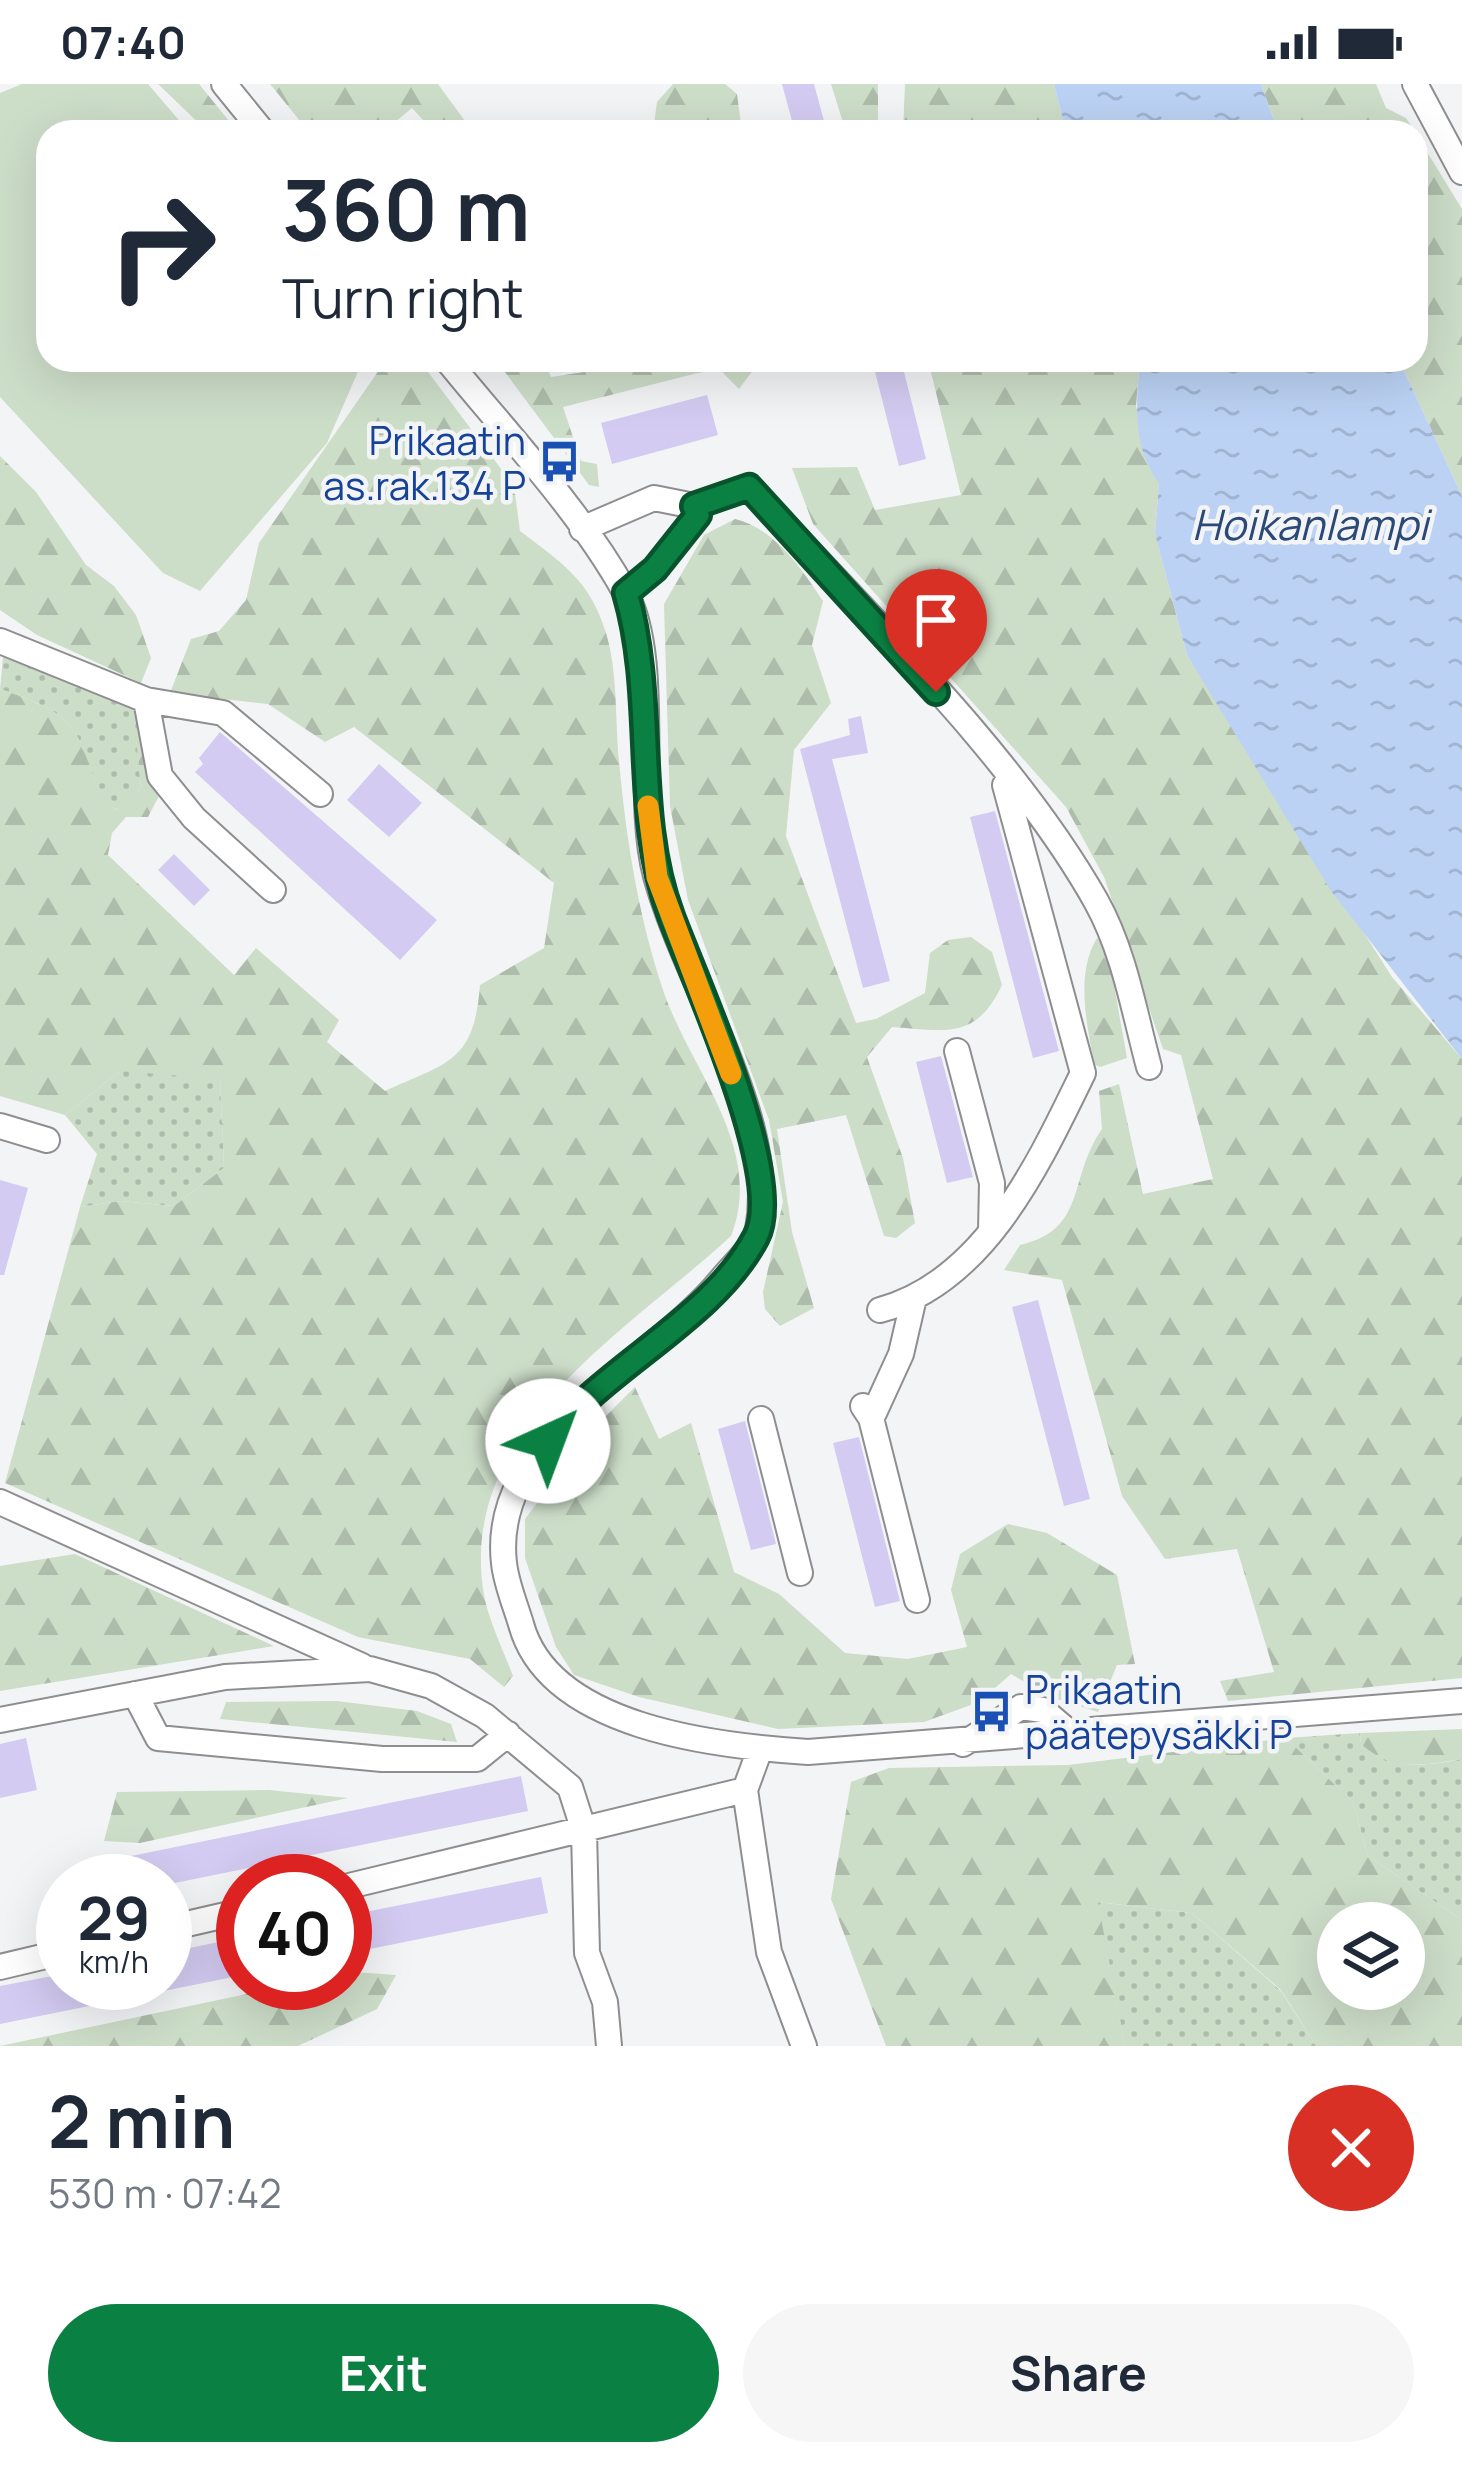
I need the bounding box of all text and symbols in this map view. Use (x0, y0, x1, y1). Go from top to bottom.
text: 07:40 (60, 11, 186, 73)
text: 360 m (282, 151, 531, 266)
icon: right (84, 168, 240, 324)
text: Turn right (282, 260, 524, 334)
place label: Prikaatin as.rak.134 P (323, 413, 526, 512)
bus stop icon: Prikaatin as.rak.134 P (537, 439, 583, 485)
water label: Hoikanlampi (1192, 495, 1433, 553)
pin (885, 569, 987, 692)
icon: arrive (903, 587, 969, 653)
position arrow (485, 1378, 611, 1504)
place label: Prikaatin päätepysäkki P (1025, 1662, 1293, 1761)
bus stop icon: Prikaatin päätepysäkki P (968, 1688, 1014, 1734)
speed limit sign: 40 (216, 1854, 372, 2010)
text: 29 (77, 1876, 151, 1958)
map controls (1317, 1902, 1425, 2010)
button: layers (1317, 1902, 1425, 2010)
text: km/h (79, 1941, 149, 1982)
text: 2 min (48, 2071, 235, 2170)
button: close (1288, 2085, 1414, 2211)
text: 530 m · 07:42 (48, 2166, 281, 2220)
button: Exit (48, 2304, 719, 2442)
button: Share (743, 2304, 1414, 2442)

